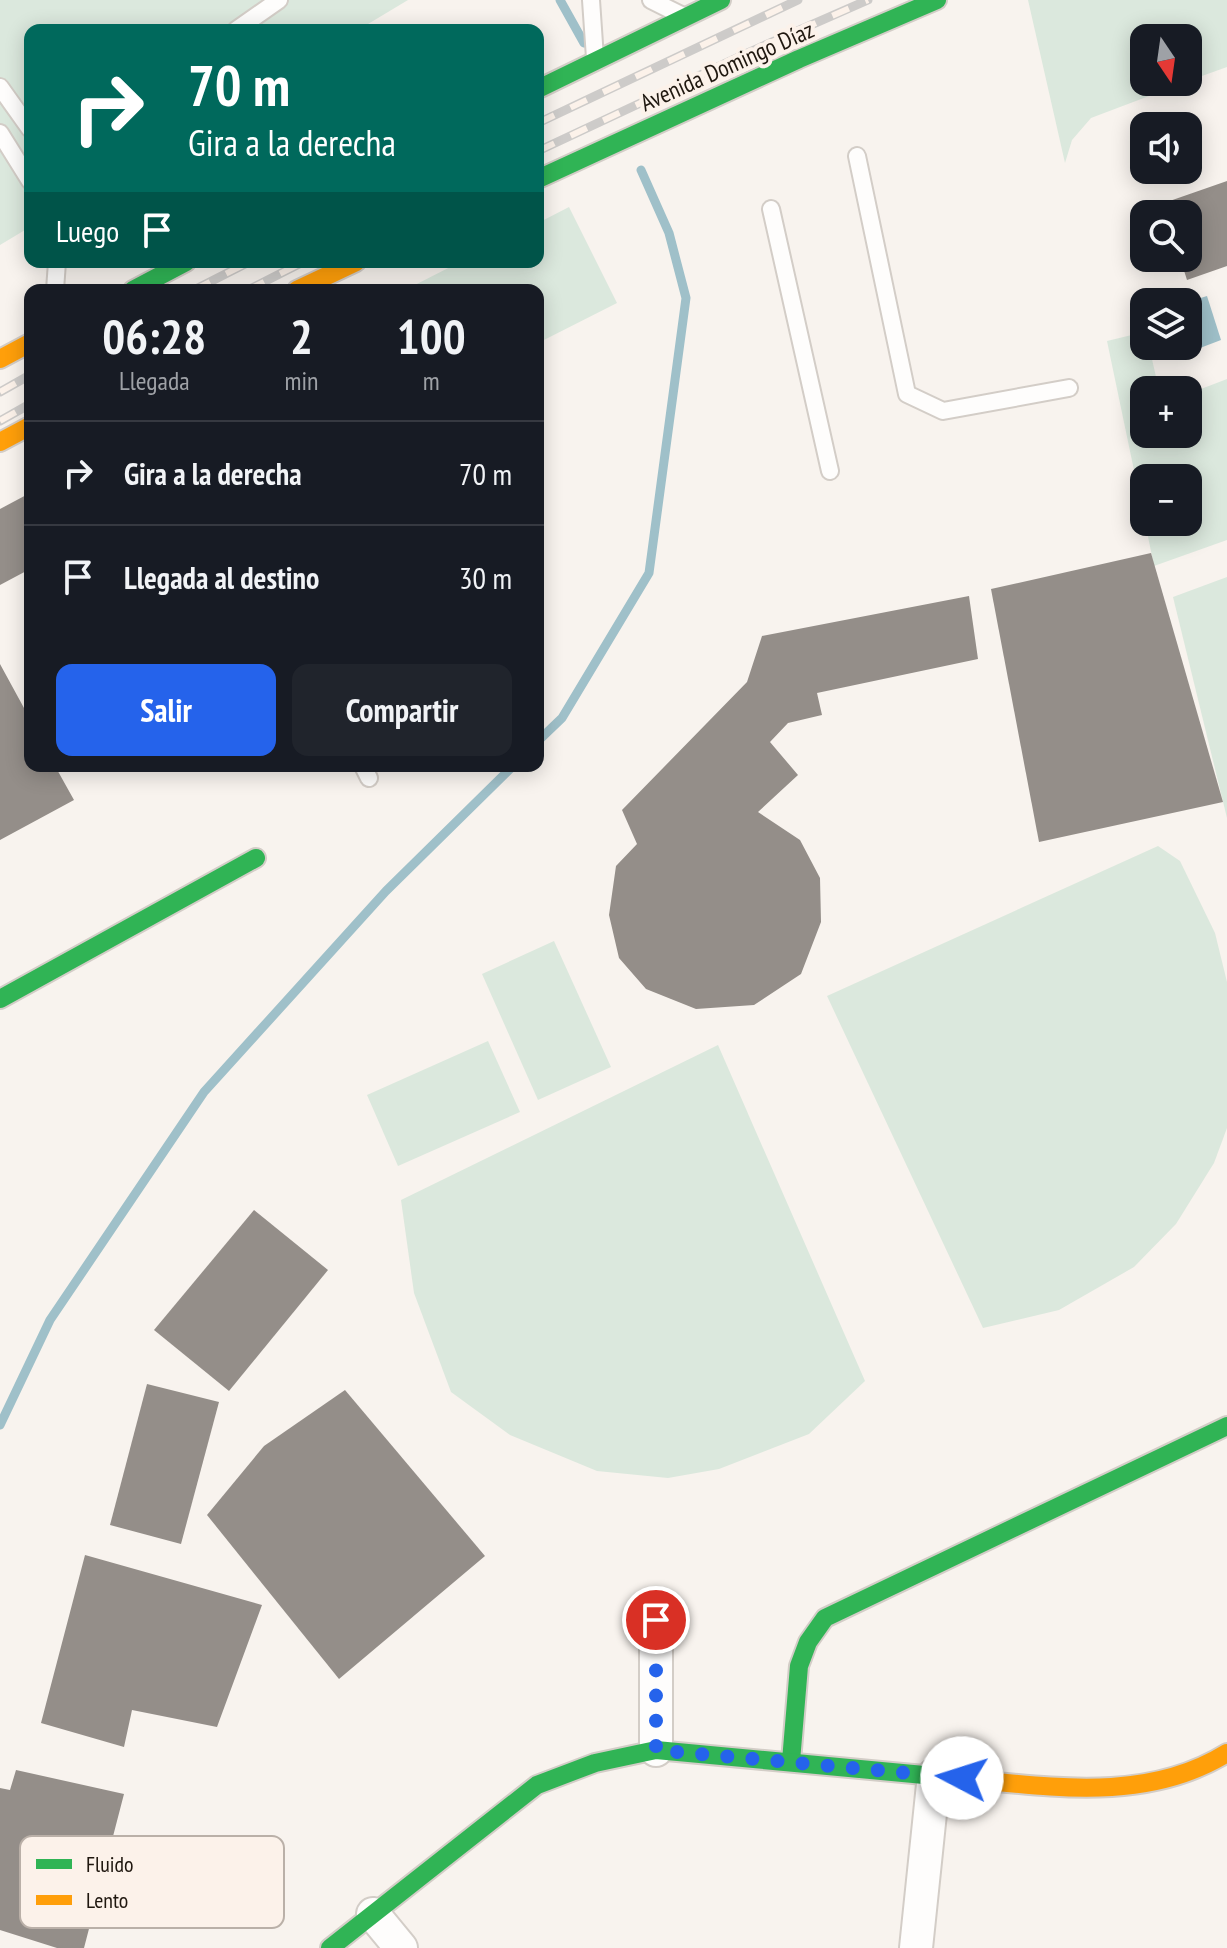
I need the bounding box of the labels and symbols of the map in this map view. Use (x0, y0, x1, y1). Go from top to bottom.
street label: Avenida Domingo Díaz (635, 14, 819, 118)
north arrow (1130, 24, 1202, 96)
pin (622, 1586, 690, 1654)
position arrow (920, 1736, 1004, 1820)
legend (20, 1836, 284, 1928)
text: Fluido (86, 1850, 134, 1878)
text: Lento (86, 1886, 128, 1914)

